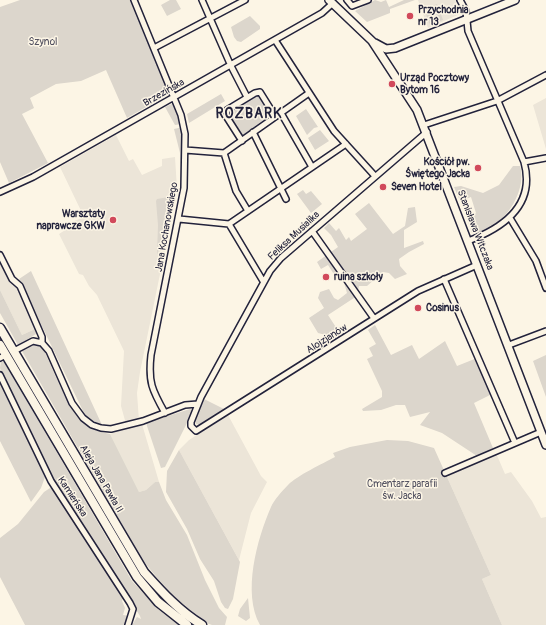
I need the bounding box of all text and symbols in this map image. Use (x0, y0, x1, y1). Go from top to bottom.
place label: Przychodnia nr 13 (418, 4, 469, 28)
marker: Przychodnia nr 13 (405, 11, 415, 21)
park label: Szynol (29, 36, 57, 48)
place label: Urząd Pocztowy Bytom 16 (400, 72, 469, 96)
street label: Brzezińska (141, 76, 187, 110)
marker: Urząd Pocztowy Bytom 16 (387, 79, 397, 89)
district label: ROZBARK (215, 106, 283, 122)
place label: Kościół pw. Świętego Jacka (405, 156, 470, 180)
marker: Kościół pw. Świętego Jacka (473, 163, 483, 173)
street label: Jana Kochanowskiego (153, 181, 181, 273)
place label: Seven Hotel (391, 181, 442, 193)
marker: Seven Hotel (378, 182, 388, 192)
street label: Stanisława Witczaka (454, 188, 496, 272)
place label: Warsztaty naprawcze GKW (36, 208, 105, 232)
street label: Feliksa Musialika (266, 209, 322, 263)
marker: Warsztaty naprawcze GKW (108, 215, 118, 225)
place label: ruina szkoły (334, 271, 383, 283)
marker: ruina szkoły (321, 272, 331, 282)
place label: Cosinus (426, 302, 459, 314)
marker: Cosinus (413, 303, 423, 313)
street label: Alojzjanów (304, 322, 350, 356)
street label: Aleja Jana Pawła II (77, 443, 125, 515)
street label: Kamieńska (55, 475, 89, 519)
park label: Cmentarz parafii św. Jacka (367, 478, 437, 502)

